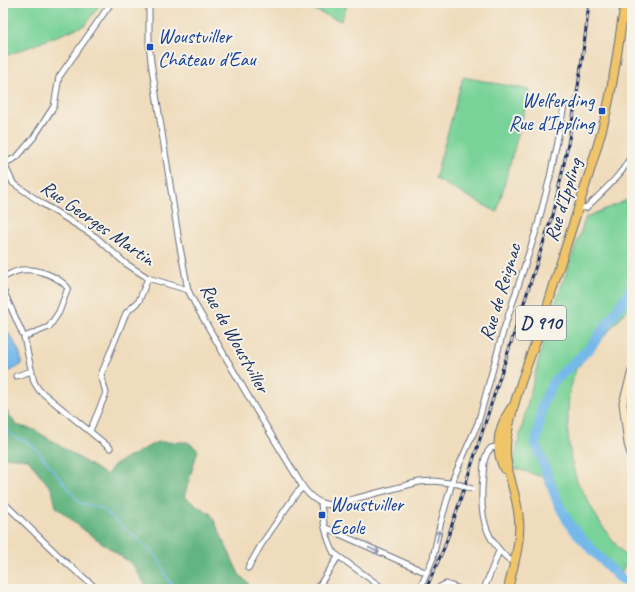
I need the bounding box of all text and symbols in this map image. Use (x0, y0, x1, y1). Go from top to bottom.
place label: Woustviller Château d'Eau (158, 24, 257, 72)
marker: Woustviller Château d'Eau (145, 42, 155, 52)
place label: Welferding Rue d'Ippling (508, 88, 596, 136)
marker: Welferding Rue d'Ippling (597, 106, 607, 116)
street label: Rue d'Ippling (539, 154, 588, 245)
street label: Rue Georges Martin (36, 174, 161, 272)
street label: Rue de Reignac (473, 240, 527, 344)
street label: Rue de Woustviller (195, 279, 276, 399)
road number: D 910 (516, 306, 566, 340)
place label: Woustviller Ecole (330, 492, 405, 540)
marker: Woustviller Ecole (317, 510, 327, 520)
one-way arrow (435, 530, 443, 543)
one-way arrow (368, 547, 380, 554)

